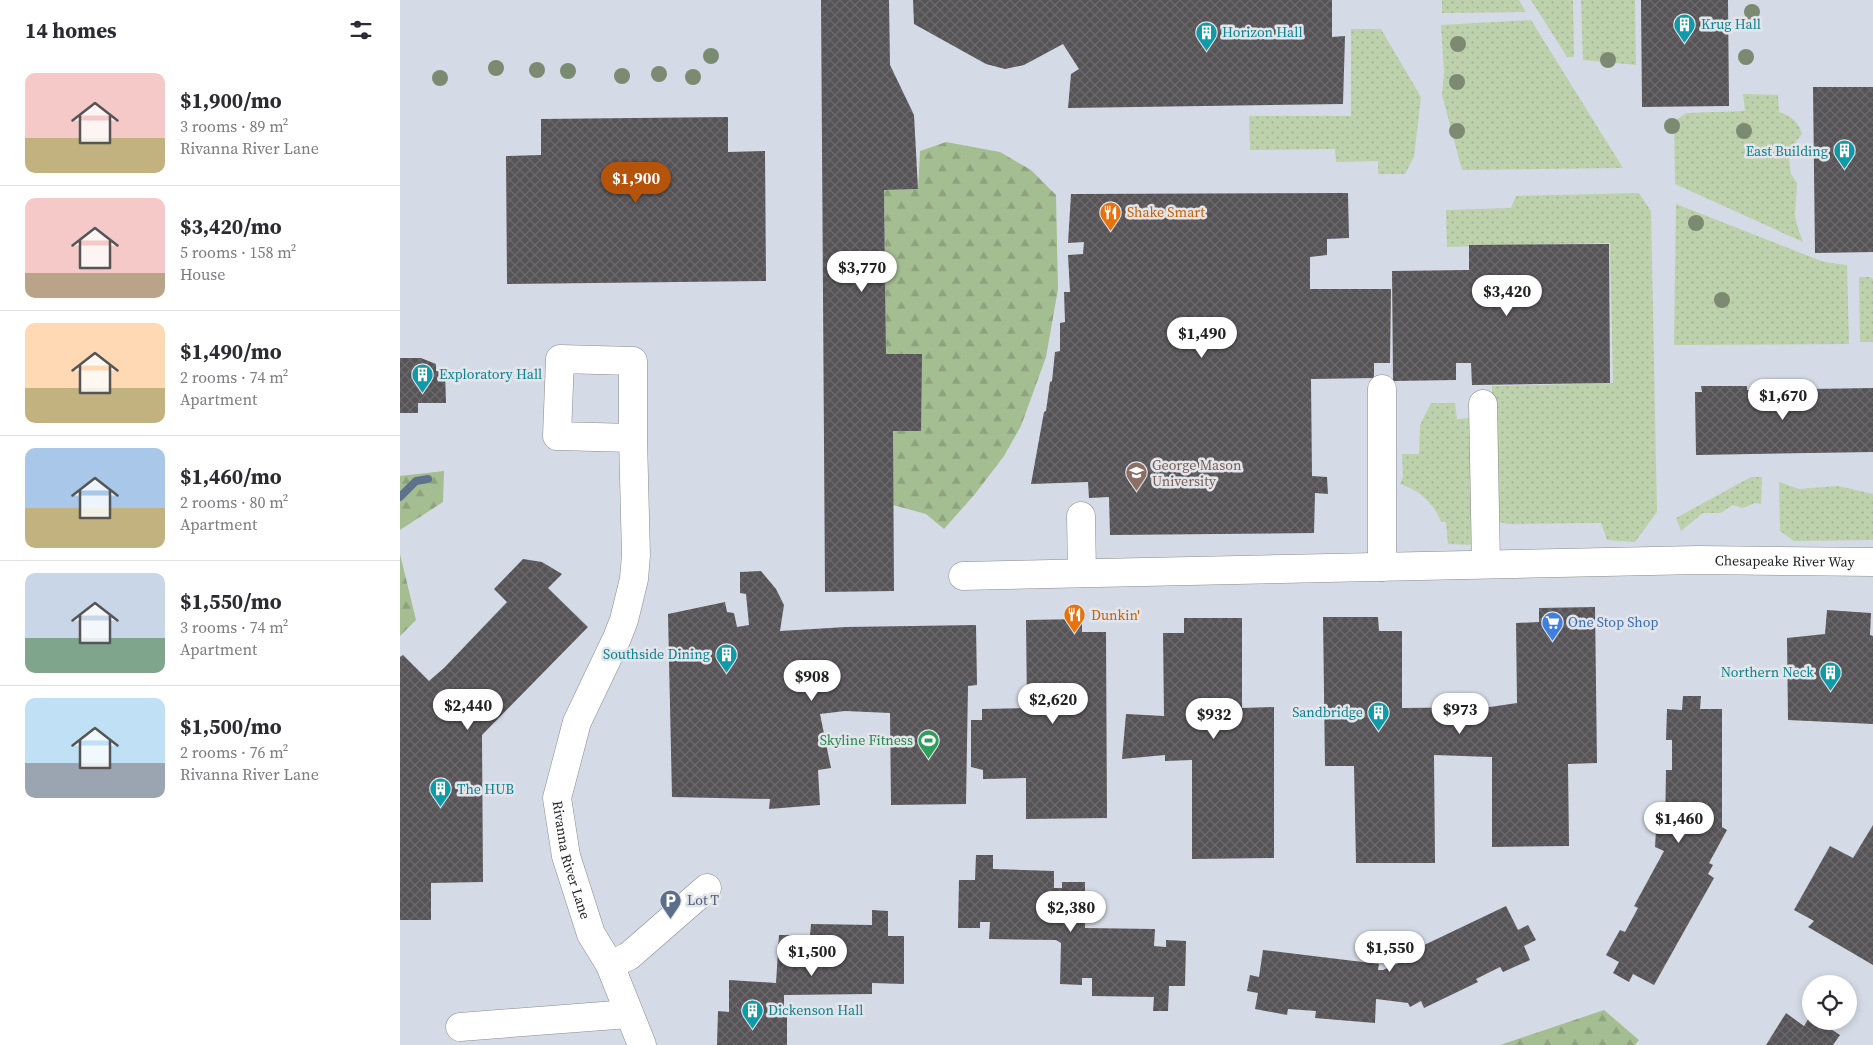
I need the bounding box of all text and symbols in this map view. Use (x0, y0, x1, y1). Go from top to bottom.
building icon: Krug Hall (1673, 12, 1697, 43)
place label: Krug Hall (1701, 14, 1761, 34)
text: 14 homes (25, 16, 117, 45)
icon: filters (347, 16, 375, 44)
building icon: Horizon Hall (1194, 20, 1218, 51)
place label: Horizon Hall (1222, 22, 1303, 42)
text: $1,900/mo (180, 86, 282, 115)
icon: home (65, 93, 125, 153)
text: 3 rooms · 89 m² (180, 115, 288, 137)
text: Rivanna River Lane (180, 137, 319, 159)
building icon: East Building (1832, 139, 1856, 170)
place label: East Building (1746, 141, 1828, 161)
pin: $1,900 (595, 162, 677, 204)
text: $1,900 (612, 167, 660, 189)
restaurant icon: Shake Smart (1099, 200, 1123, 231)
place label: Shake Smart (1127, 202, 1205, 222)
text: $3,420/mo (180, 212, 282, 241)
icon: home (65, 218, 125, 278)
text: 5 rooms · 158 m² (180, 241, 296, 263)
pin: $3,770 (821, 250, 903, 293)
text: $3,770 (838, 256, 886, 278)
text: House (180, 263, 225, 285)
pin: $3,420 (1466, 274, 1548, 317)
text: $3,420 (1483, 280, 1531, 302)
pin: $1,490 (1161, 316, 1243, 359)
text: $1,490 (1178, 322, 1226, 344)
text: $1,490/mo (180, 337, 282, 366)
icon: home (65, 343, 125, 403)
building icon: Exploratory Hall (411, 362, 435, 393)
place label: Exploratory Hall (439, 364, 542, 384)
text: 2 rooms · 74 m² (180, 366, 288, 388)
pin: $1,670 (1742, 378, 1824, 421)
text: $1,670 (1759, 384, 1807, 406)
text: Apartment (180, 388, 257, 410)
place label: George Mason University (1152, 455, 1242, 491)
school or university icon: George Mason University (1124, 461, 1148, 492)
text: $1,460/mo (180, 462, 282, 491)
icon: home (65, 468, 125, 528)
text: 2 rooms · 80 m² (180, 491, 288, 513)
text: Apartment (180, 513, 257, 535)
street label: Chesapeake River Way (1715, 550, 1856, 572)
text: $1,550/mo (180, 587, 282, 616)
icon: home (65, 593, 125, 653)
restaurant icon: Dunkin' (1063, 603, 1087, 634)
place label: Dunkin' (1091, 605, 1140, 625)
supermarket icon: One Stop Shop (1540, 610, 1564, 641)
place label: One Stop Shop (1568, 612, 1658, 632)
text: 3 rooms · 74 m² (180, 616, 288, 638)
text: Apartment (180, 638, 257, 660)
building icon: Southside Dining (714, 642, 738, 673)
place label: Southside Dining (603, 644, 710, 664)
pin: $908 (782, 660, 842, 702)
building icon: Northern Neck (1818, 660, 1842, 691)
place label: Northern Neck (1721, 662, 1814, 682)
text: $908 (795, 665, 829, 687)
pin: $2,620 (1012, 682, 1094, 725)
pin: $2,440 (427, 688, 509, 731)
text: $2,620 (1029, 688, 1077, 710)
pin: $973 (1430, 692, 1490, 735)
text: $2,440 (444, 694, 492, 716)
pin: $932 (1184, 698, 1244, 740)
text: $973 (1443, 698, 1477, 720)
building icon: Sandbridge (1367, 700, 1391, 731)
place label: Sandbridge (1292, 702, 1363, 722)
text: $932 (1197, 703, 1231, 725)
text: $1,500/mo (180, 712, 282, 741)
icon: home (65, 718, 125, 778)
sports icon: Skyline Fitness (917, 728, 941, 759)
place label: Skyline Fitness (820, 730, 913, 750)
text: 2 rooms · 76 m² (180, 741, 288, 763)
text: Rivanna River Lane (180, 763, 319, 785)
building icon: The HUB (429, 777, 453, 808)
place label: The HUB (457, 779, 514, 799)
street label: Rivanna River Lane (548, 799, 596, 922)
pin: $1,460 (1638, 802, 1720, 844)
text: $1,460 (1655, 807, 1703, 829)
parking icon: Lot T (659, 888, 683, 919)
place label: Lot T (687, 890, 719, 910)
pin: $2,380 (1030, 890, 1112, 933)
text: $2,380 (1047, 896, 1095, 918)
pin: $1,550 (1349, 930, 1431, 973)
pin: $1,500 (771, 934, 853, 977)
text: $1,550 (1366, 936, 1414, 958)
text: $1,500 (788, 940, 836, 962)
map controls (1802, 975, 1857, 1030)
button: locate (1802, 975, 1857, 1030)
building icon: Dickenson Hall (740, 998, 764, 1029)
place label: Dickenson Hall (768, 1000, 864, 1020)

